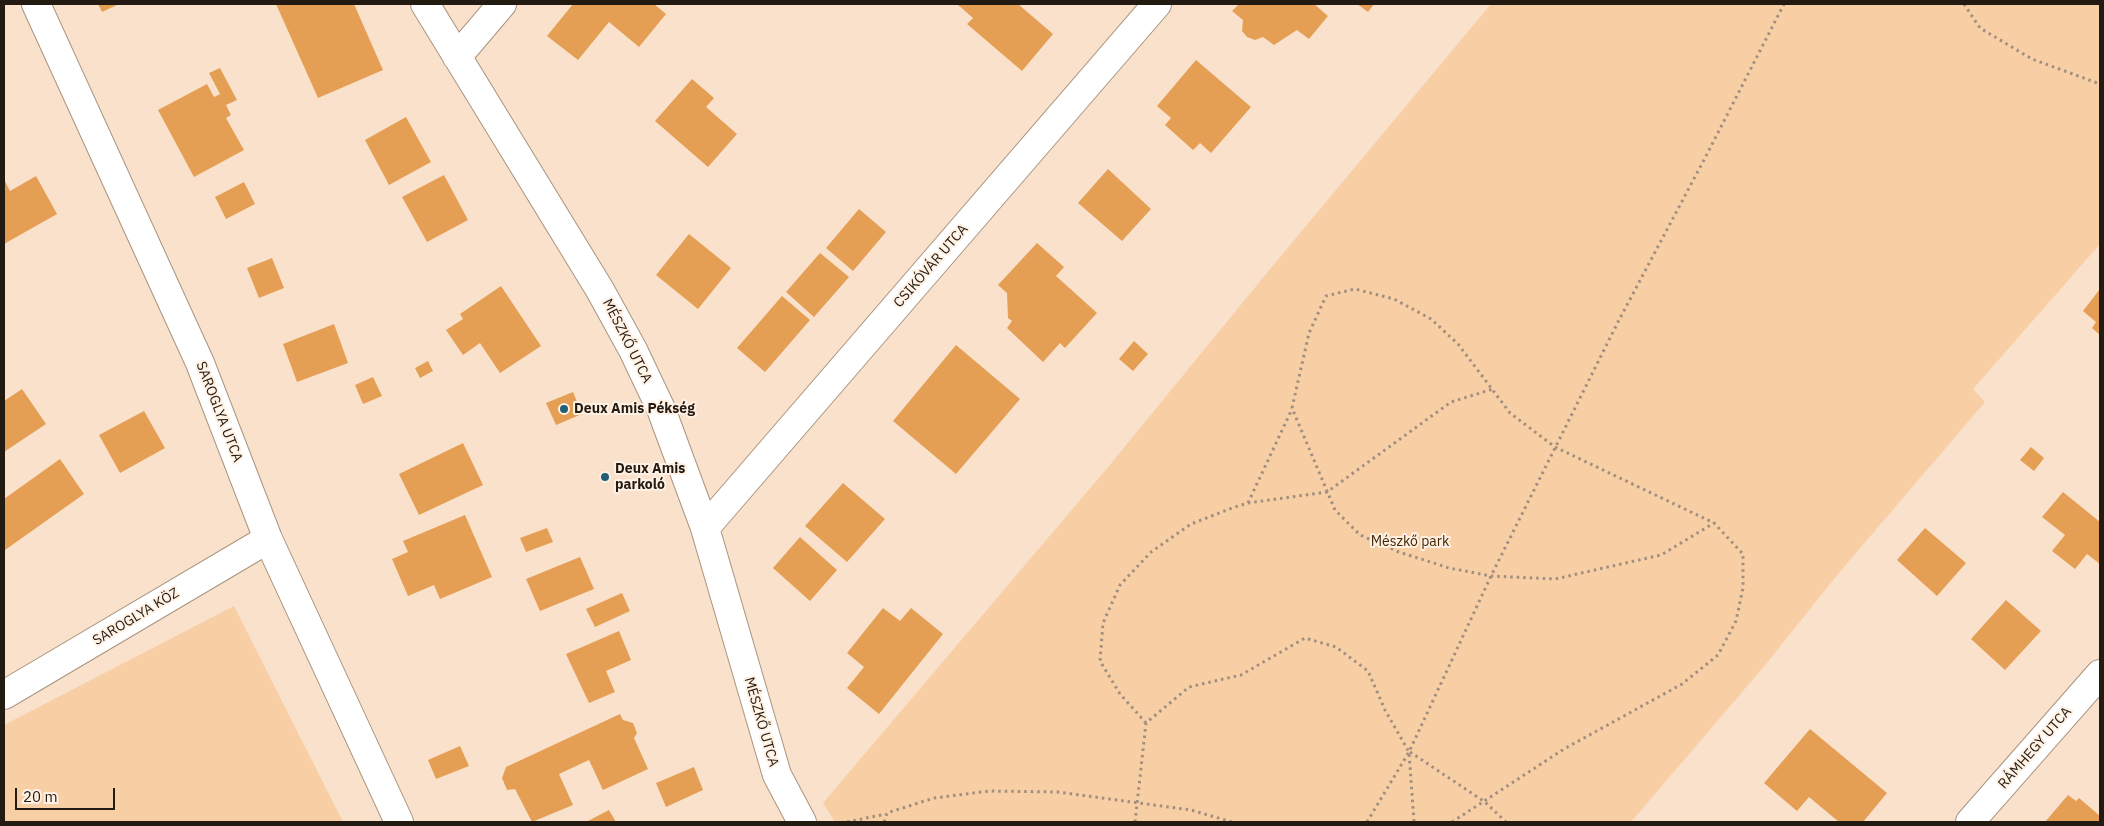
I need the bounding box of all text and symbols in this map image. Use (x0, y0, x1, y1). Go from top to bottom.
street label: CSIKÓVÁR UTCA (890, 221, 972, 311)
street label: MÉSZKŐ UTCA (599, 296, 655, 386)
street label: SAROGLYA UTCA (192, 359, 246, 465)
place label: Deux Amis Pékség (574, 401, 695, 417)
marker: Deux Amis Pékség (558, 403, 570, 415)
place label: Deux Amis parkoló (615, 461, 685, 494)
marker: Deux Amis parkoló (599, 471, 611, 483)
park label: Mészkő park (1371, 534, 1449, 550)
street label: SAROGLYA KÖZ (90, 585, 182, 649)
street label: MÉSZKŐ UTCA (740, 675, 782, 769)
street label: RÁMHEGY UTCA (1995, 704, 2075, 792)
scale bar (18, 778, 118, 810)
text: 20 m (23, 787, 58, 806)

